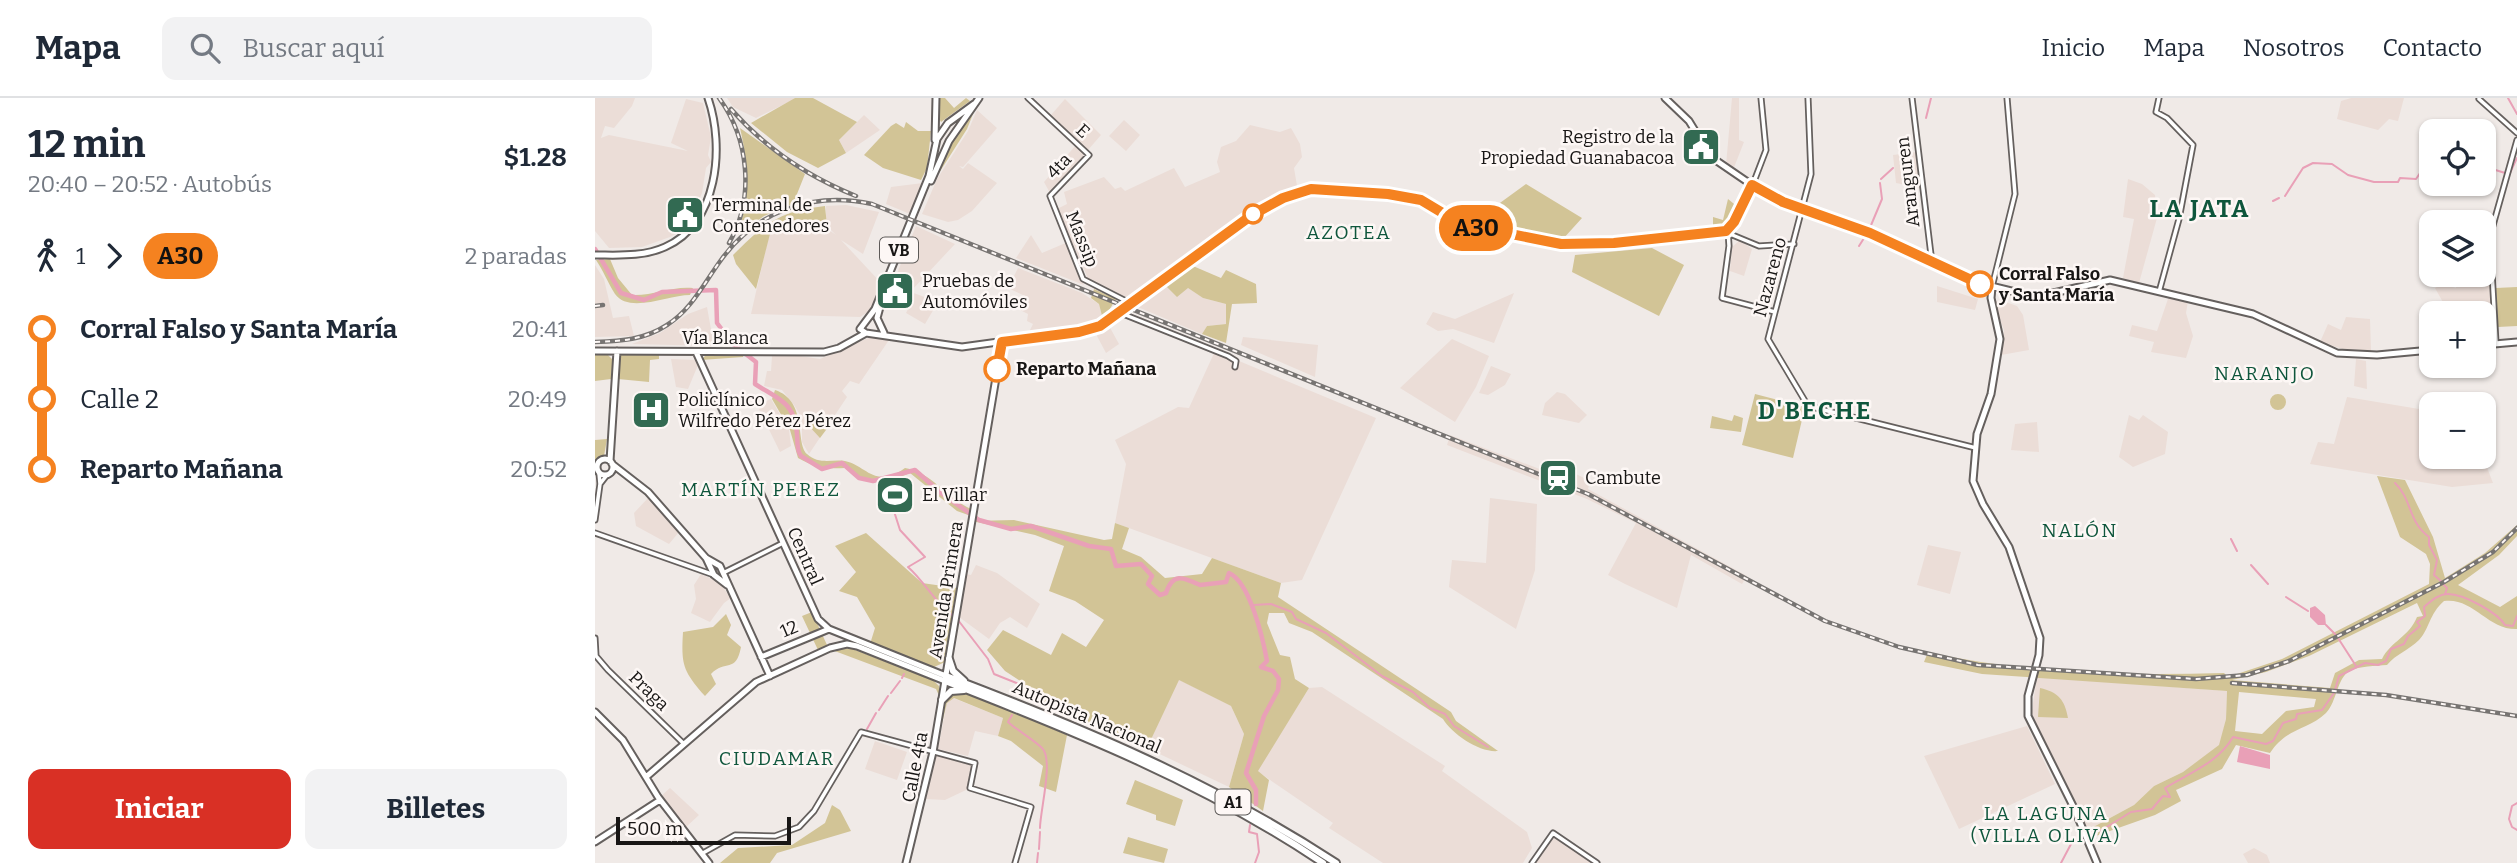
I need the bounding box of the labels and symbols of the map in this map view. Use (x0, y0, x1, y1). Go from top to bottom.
street label: E (1071, 119, 1095, 143)
place label: Registro de la Propiedad Guanabacoa (1480, 126, 1674, 169)
public building icon: Registro de la Propiedad Guanabacoa (1680, 126, 1722, 168)
street label: Aranguren (1891, 135, 1924, 229)
street label: 4ta (1042, 149, 1076, 183)
public building icon: Terminal de Contenedores (664, 194, 706, 236)
place label: Terminal de Contenedores (712, 194, 829, 237)
district label: LA JATA (2150, 195, 2250, 223)
unlabelled marker (1243, 204, 1263, 224)
line badge: A30 (1436, 205, 1516, 251)
street label: Massip (1061, 208, 1103, 270)
district label: AZOTEA (1306, 221, 1392, 244)
street label: Nazareno (1749, 235, 1791, 319)
road number: VB (880, 238, 918, 262)
place label: Corral Falso y Santa María (1998, 263, 2114, 306)
public building icon: Pruebas de Automóviles (874, 270, 916, 312)
place label: Pruebas de Automóviles (922, 270, 1028, 313)
marker: Corral Falso y Santa María (1967, 271, 1993, 297)
street label: Vía Blanca (682, 327, 769, 349)
marker: Reparto Mañana (984, 356, 1010, 382)
place label: Reparto Mañana (1016, 358, 1156, 380)
district label: NARANJO (2214, 362, 2316, 385)
hospital icon: Policlínico Wilfredo Pérez Pérez (630, 389, 672, 431)
place label: Policlínico Wilfredo Pérez Pérez (678, 389, 851, 432)
district label: D'BECHE (1758, 397, 1872, 425)
station icon: Cambute (1537, 457, 1579, 499)
place label: Cambute (1585, 467, 1661, 489)
sports icon: El Villar (874, 474, 916, 516)
district label: MARTÍN PEREZ (681, 478, 841, 501)
place label: El Villar (922, 484, 987, 506)
street label: Avenida Primera (924, 519, 968, 661)
district label: NALÓN (2042, 519, 2118, 542)
street label: Central (782, 524, 828, 588)
street label: 12 (777, 616, 801, 642)
street label: Praga (624, 667, 674, 716)
street label: Autopista Nacional (1009, 676, 1165, 758)
street label: Calle 4ta (897, 730, 933, 804)
district label: CIUDAMAR (719, 747, 835, 770)
road number: A1 (1215, 790, 1251, 814)
district label: LA LAGUNA (VILLA OLIVA) (1971, 802, 2121, 847)
scale bar (616, 814, 791, 846)

